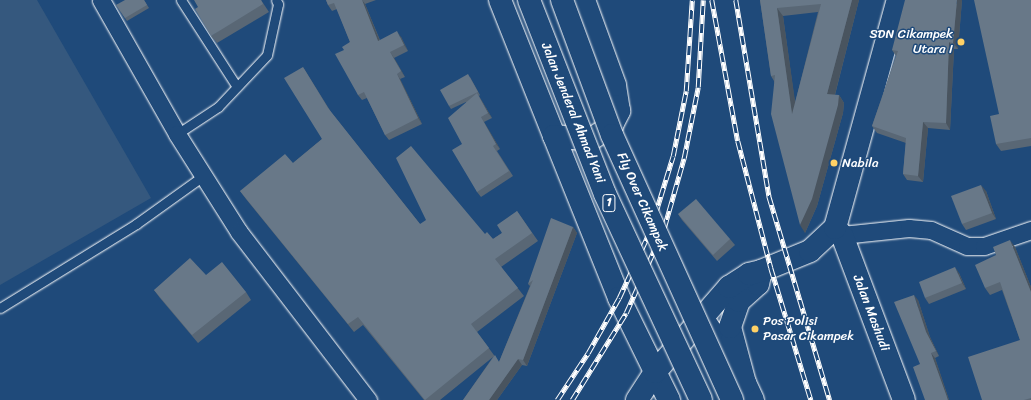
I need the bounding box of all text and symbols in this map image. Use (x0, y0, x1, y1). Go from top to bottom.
place label: SDN Cikampek Utara I (869, 27, 953, 58)
marker: SDN Cikampek Utara I (956, 37, 966, 47)
street label: Jalan Jenderal Ahmad Yani (538, 40, 608, 186)
street label: Fly Over Cikampek (613, 150, 671, 254)
place label: Nabila (842, 155, 878, 171)
marker: Nabila (829, 158, 839, 168)
road number: 1 (602, 193, 616, 213)
street label: Jalan Mashudi (849, 273, 893, 353)
place label: Pos Polisi Pasar Cikampek (763, 314, 854, 345)
marker: Pos Polisi Pasar Cikampek (750, 324, 760, 334)

